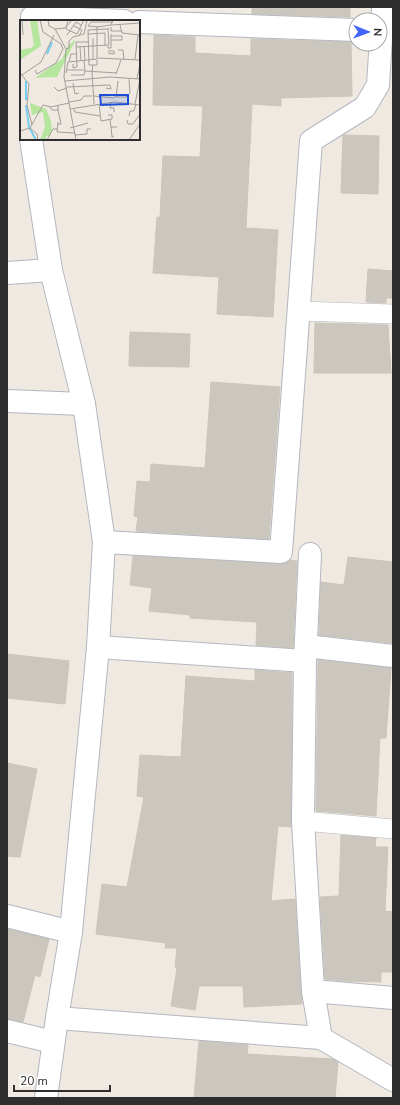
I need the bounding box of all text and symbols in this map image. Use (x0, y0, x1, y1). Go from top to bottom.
north arrow (348, 12, 388, 52)
inset map (20, 20, 140, 140)
text: N (370, 28, 385, 36)
scale bar (14, 1067, 110, 1093)
text: 20 m (20, 1073, 48, 1089)

